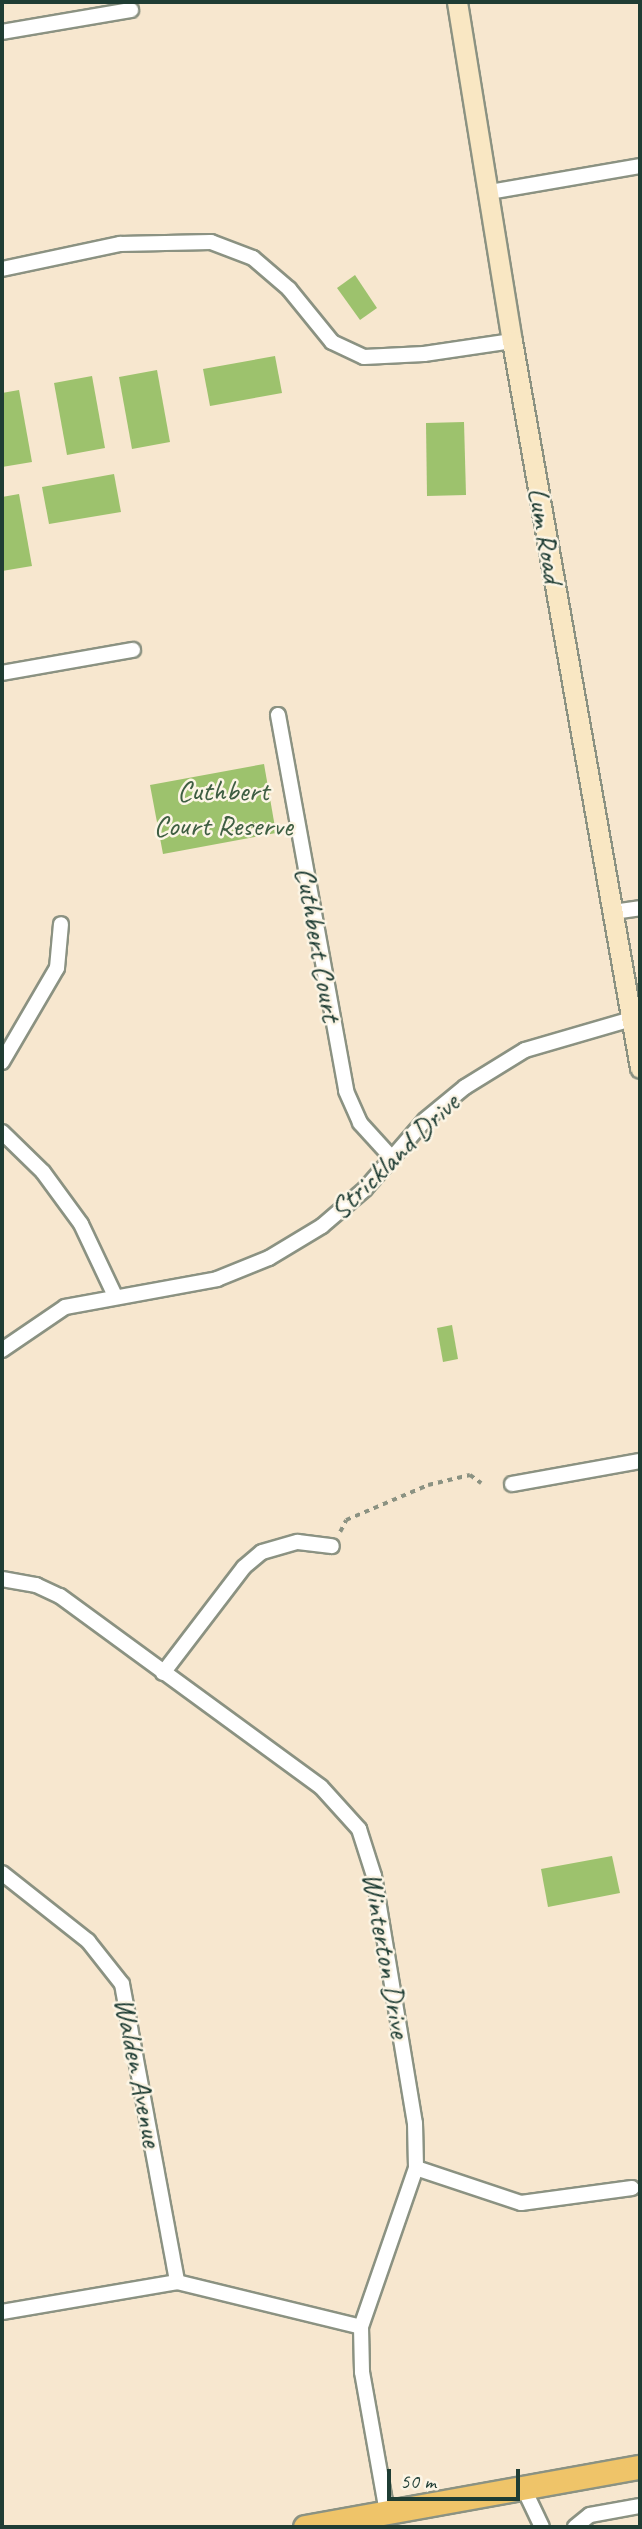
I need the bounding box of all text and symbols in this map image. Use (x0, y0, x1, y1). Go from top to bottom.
street label: Lum Road (520, 484, 572, 586)
park label: Cuthbert Court Reserve (153, 772, 293, 842)
street label: Cuthbert Court (288, 864, 350, 1024)
street label: Strickland Drive (321, 1085, 467, 1227)
street label: Winterton Drive (355, 1870, 419, 2040)
street label: Walden Avenue (107, 1994, 171, 2150)
scale bar (390, 2456, 523, 2500)
text: 50 m (400, 2468, 436, 2494)

